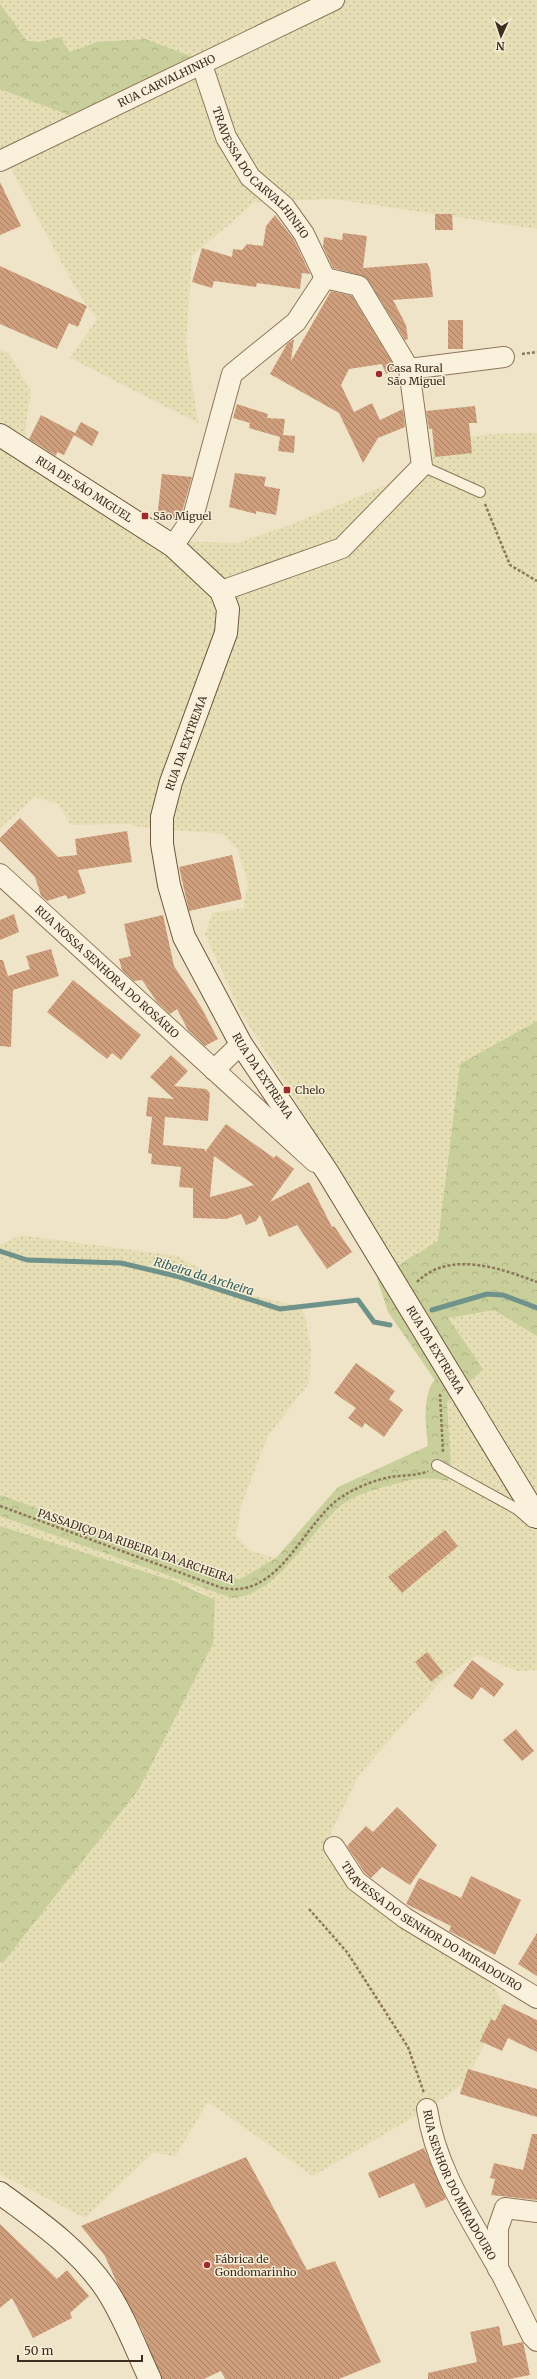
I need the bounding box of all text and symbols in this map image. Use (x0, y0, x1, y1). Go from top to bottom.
north arrow (481, 16, 521, 56)
text: N (495, 39, 505, 53)
street label: RUA CARVALHINHO (116, 51, 218, 110)
street label: TRAVESSA DO CARVALHINHO (209, 105, 312, 241)
place label: Casa Rural São Miguel (387, 361, 446, 388)
marker: Casa Rural São Miguel (374, 369, 384, 379)
street label: RUA DE SÃO MIGUEL (33, 453, 135, 525)
place label: São Miguel (153, 509, 212, 523)
marker: São Miguel (140, 511, 150, 521)
street label: RUA DA EXTREMA (162, 693, 210, 792)
street label: RUA NOSSA SENHORA DO ROSÁRIO (32, 902, 182, 1041)
street label: RUA DA EXTREMA (229, 1030, 296, 1121)
place label: Chelo (295, 1083, 326, 1097)
marker: Chelo (282, 1085, 292, 1095)
water label: Ribeira da Archeira (152, 1254, 256, 1298)
street label: RUA DA EXTREMA (403, 1303, 467, 1396)
street label: PASSADIÇO DA RIBEIRA DA ARCHEIRA (36, 1506, 236, 1586)
street label: TRAVESSA DO SENHOR DO MIRADOURO (338, 1859, 524, 1994)
street label: RUA SENHOR DO MIRADOURO (420, 2109, 499, 2263)
place label: Fábrica de Gondomarinho (215, 2252, 297, 2279)
marker: Fábrica de Gondomarinho (202, 2260, 212, 2270)
scale bar (18, 2337, 142, 2363)
text: 50 m (24, 2343, 53, 2358)

